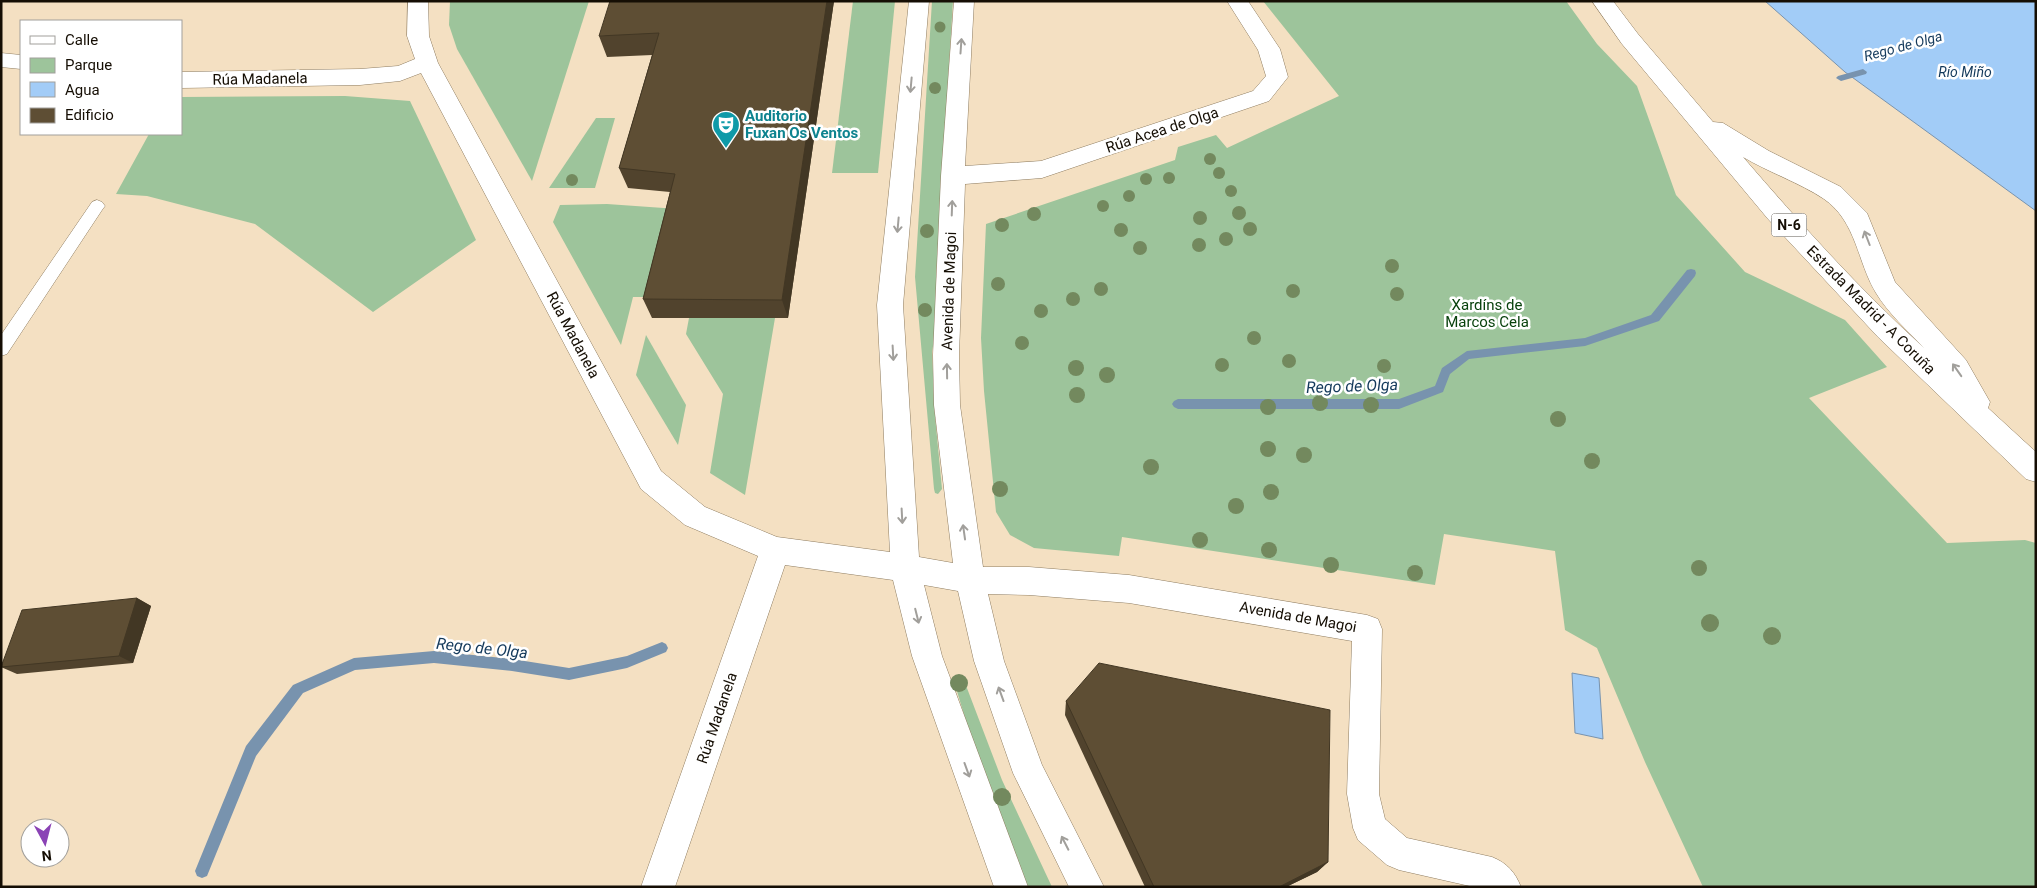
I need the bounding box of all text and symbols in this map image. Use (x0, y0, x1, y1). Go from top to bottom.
legend (20, 20, 182, 135)
water label: Rego de Olga (1862, 28, 1944, 64)
text: Calle (65, 31, 98, 49)
one-way arrow (957, 38, 966, 54)
text: Parque (65, 56, 112, 74)
water label: Río Miño (1938, 64, 1992, 80)
street label: Rúa Madanela (212, 69, 308, 89)
one-way arrow (906, 76, 916, 92)
text: Agua (65, 81, 100, 99)
street label: Rúa Acea de Olga (1103, 103, 1221, 157)
text: Edificio (65, 106, 114, 124)
place label: Auditorio Fuxan Os Ventos (745, 107, 858, 142)
theatre icon: Auditorio Fuxan Os Ventos (711, 110, 741, 149)
one-way arrow (947, 200, 957, 216)
road number: N-6 (1772, 214, 1806, 236)
one-way arrow (893, 217, 902, 233)
street label: Avenida de Magoi (938, 231, 960, 351)
one-way arrow (1862, 231, 1871, 247)
street label: Estrada Madrid - A Coruña (1803, 242, 1939, 378)
street label: Rúa Madanela (543, 289, 603, 381)
park label: Xardíns de Marcos Cela (1445, 296, 1529, 331)
one-way arrow (888, 345, 897, 361)
one-way arrow (942, 363, 951, 379)
one-way arrow (1952, 363, 1963, 377)
water label: Rego de Olga (1306, 375, 1398, 397)
one-way arrow (898, 507, 907, 523)
one-way arrow (959, 524, 969, 540)
street label: Avenida de Magoi (1238, 598, 1358, 636)
one-way arrow (913, 607, 922, 623)
water label: Rego de Olga (435, 634, 529, 662)
street label: Rúa Madanela (693, 670, 741, 766)
one-way arrow (996, 687, 1005, 703)
one-way arrow (963, 762, 972, 777)
north arrow (20, 818, 70, 868)
one-way arrow (1060, 836, 1070, 851)
text: N (41, 847, 52, 864)

